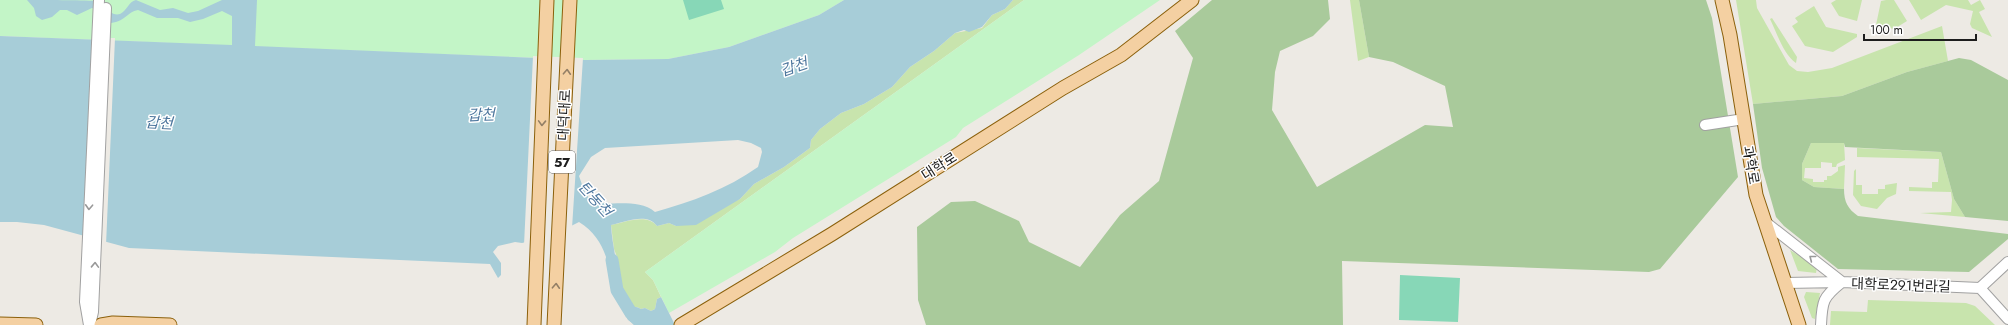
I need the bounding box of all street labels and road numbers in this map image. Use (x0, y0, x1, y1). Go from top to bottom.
street label: 대덕대로 (553, 89, 575, 141)
street label: 과학로 (1738, 144, 1764, 186)
street label: 대학로 (917, 147, 961, 185)
road number: 57 (549, 151, 575, 173)
street label: 대학로291번라길 (1851, 273, 1951, 297)

